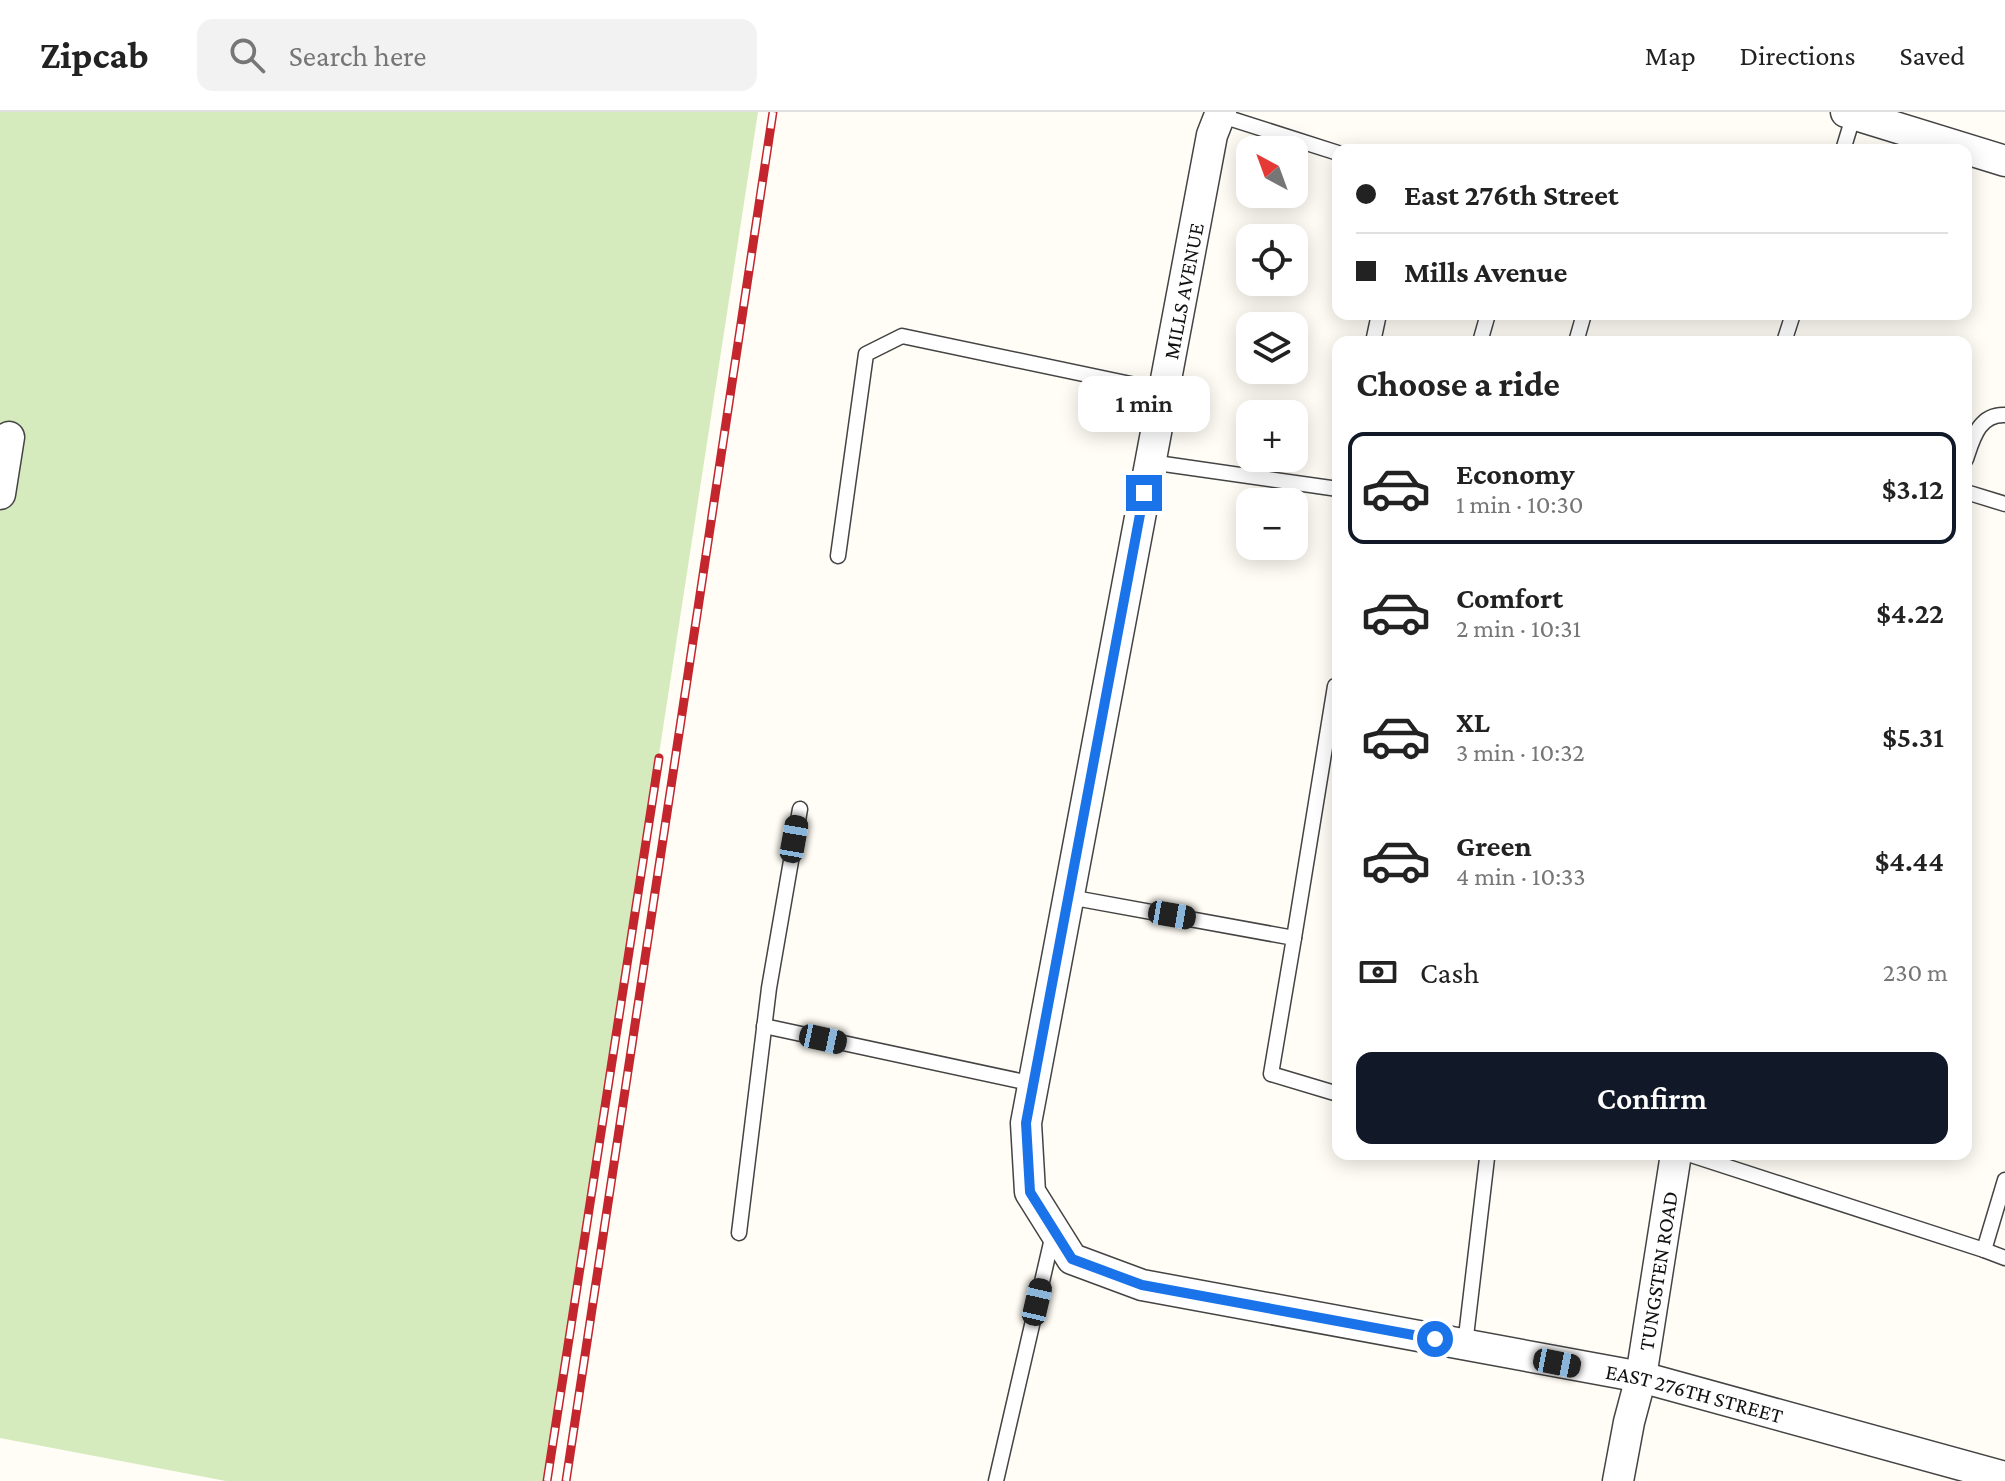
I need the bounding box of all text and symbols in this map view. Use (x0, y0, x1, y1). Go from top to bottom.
search box (197, 19, 757, 91)
icon: search (225, 33, 269, 77)
text: Zipcab (40, 34, 149, 76)
text: Search here (289, 39, 426, 72)
text: Map (1645, 40, 1696, 71)
text: Directions (1740, 40, 1855, 71)
text: Saved (1899, 40, 1965, 71)
north arrow (1236, 136, 1308, 208)
map controls (1236, 136, 1308, 560)
text: East 276th Street (1404, 178, 1619, 211)
street label: MILLS AVENUE (1158, 221, 1209, 361)
button: locate (1236, 224, 1308, 296)
text: Mills Avenue (1404, 255, 1568, 288)
button: layers (1236, 312, 1308, 384)
text: Choose a ride (1356, 364, 1560, 404)
callout: 1 min (1078, 377, 1210, 433)
text: 1 min (1115, 389, 1173, 418)
button: + (1236, 400, 1308, 472)
icon: car (1360, 452, 1432, 524)
text: Economy (1456, 457, 1575, 490)
text: $3.12 (1882, 472, 1944, 505)
route end (1126, 475, 1162, 511)
button: − (1236, 488, 1308, 560)
text: 1 min · 10:30 (1456, 490, 1584, 519)
icon: car (1360, 576, 1432, 648)
text: Comfort (1456, 581, 1563, 614)
text: $4.22 (1876, 596, 1944, 629)
text: 2 min · 10:31 (1456, 614, 1581, 643)
icon: car (1360, 700, 1432, 772)
text: XL (1456, 705, 1490, 738)
text: $5.31 (1882, 720, 1944, 753)
text: 3 min · 10:32 (1456, 738, 1585, 767)
car (778, 813, 810, 865)
icon: car (1360, 824, 1432, 896)
text: Green (1456, 829, 1532, 862)
text: $4.44 (1875, 844, 1944, 877)
text: 4 min · 10:33 (1456, 862, 1586, 891)
car (1146, 899, 1198, 931)
icon: cash (1356, 950, 1400, 994)
text: Cash (1420, 956, 1479, 989)
text: 230 m (1883, 958, 1948, 987)
car (797, 1022, 849, 1056)
button: Confirm (1356, 1052, 1948, 1144)
street label: TUNGSTEN ROAD (1633, 1189, 1683, 1352)
car (1020, 1276, 1054, 1328)
route start (1417, 1321, 1453, 1357)
car (1531, 1347, 1583, 1379)
street label: EAST 276TH STREET (1604, 1359, 1786, 1428)

